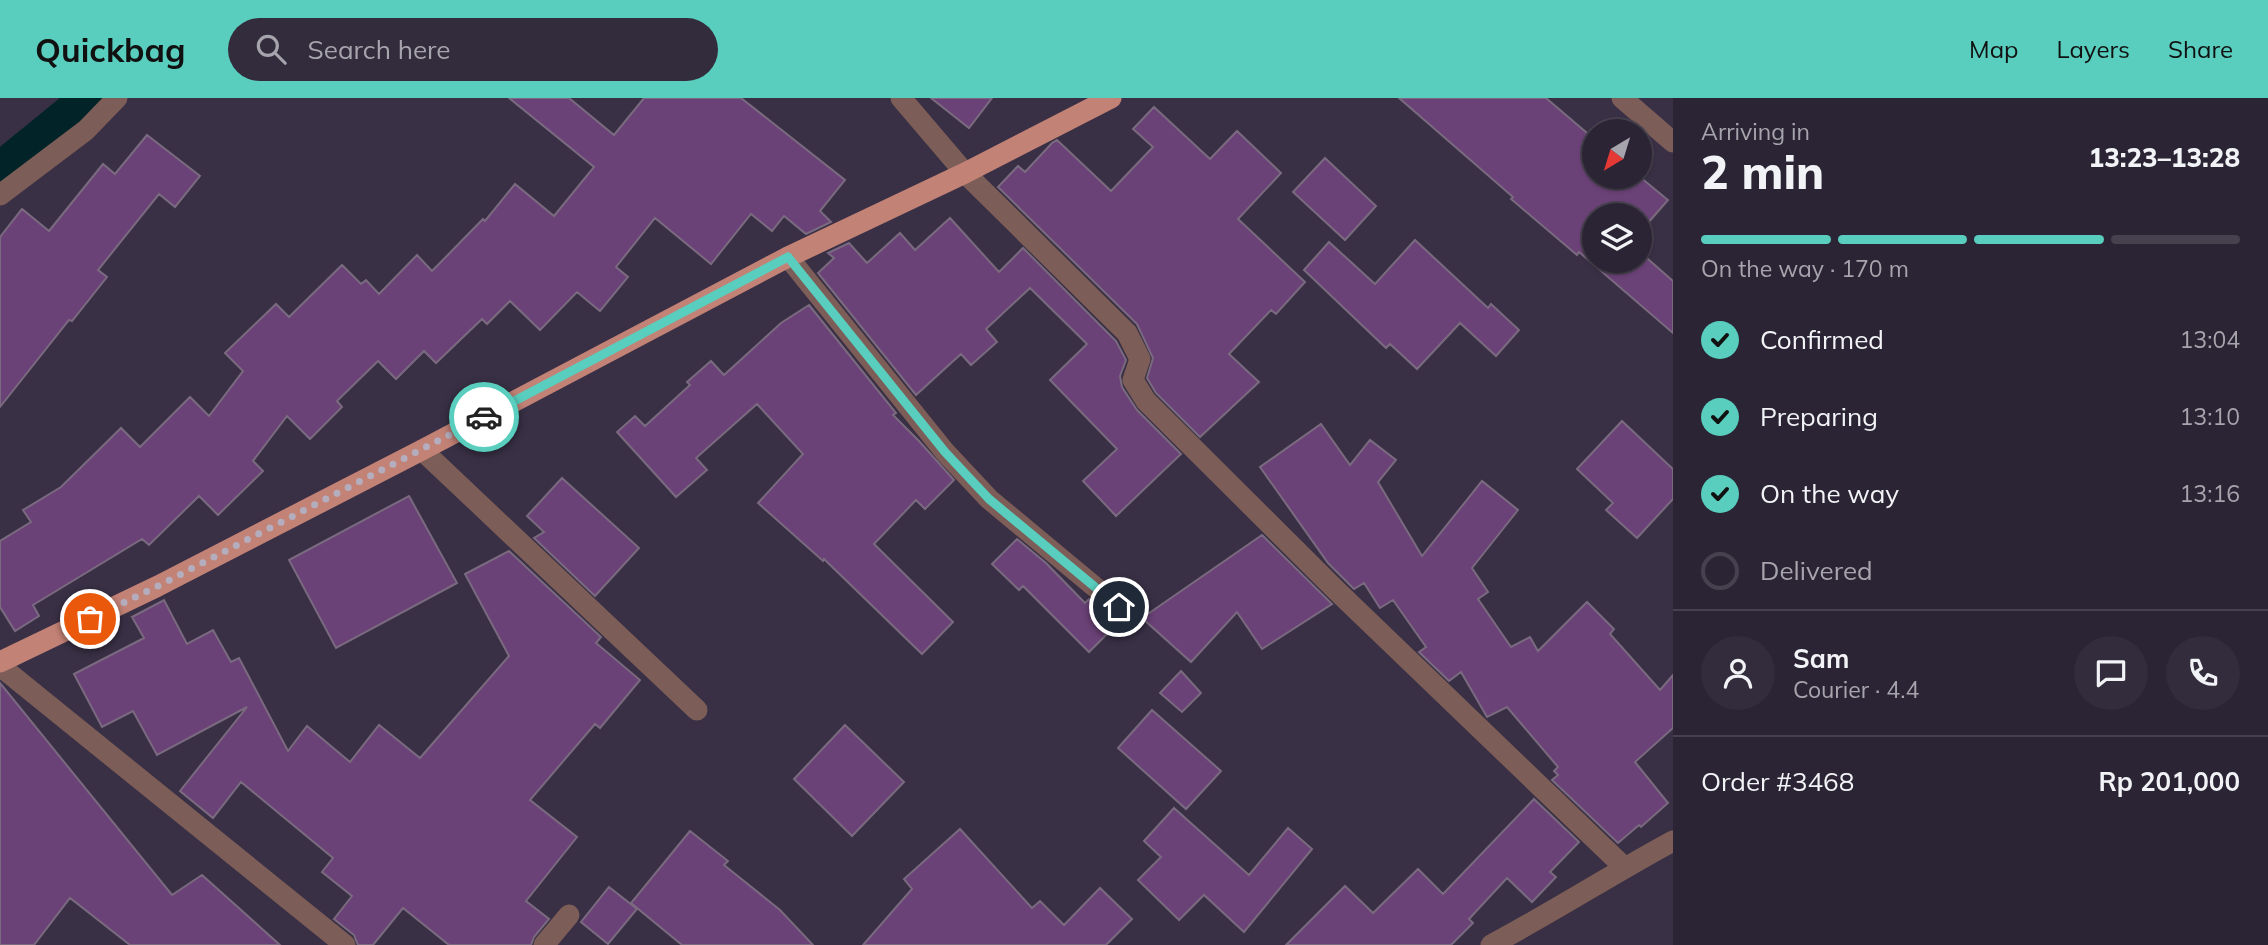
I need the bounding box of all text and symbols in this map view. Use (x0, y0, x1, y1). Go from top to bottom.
search box (228, 18, 718, 81)
text: Quickbag (35, 29, 186, 70)
icon: search (252, 30, 290, 68)
text: Search here (308, 33, 450, 66)
text: Map (1969, 34, 2018, 64)
text: Layers (2056, 34, 2130, 64)
text: Share (2168, 34, 2233, 64)
text: Arriving in (1701, 117, 1810, 146)
north arrow (1582, 119, 1652, 189)
map controls (1582, 119, 1652, 273)
text: 13:23–13:28 (2089, 141, 2240, 174)
text: 2 min (1701, 143, 1824, 201)
button: layers (1582, 203, 1652, 273)
text: On the way · 170 m (1701, 254, 1909, 283)
icon: check (1701, 321, 1739, 359)
text: Confirmed (1760, 323, 1884, 356)
text: 13:04 (2180, 325, 2240, 354)
courier (449, 382, 519, 452)
icon: car (465, 398, 503, 436)
icon: check (1701, 398, 1739, 436)
text: Preparing (1760, 400, 1878, 433)
text: 13:10 (2180, 402, 2240, 431)
icon: check (1701, 475, 1739, 513)
text: On the way (1760, 477, 1899, 510)
text: 13:16 (2180, 479, 2240, 508)
text: Delivered (1760, 554, 1873, 587)
pin (1089, 577, 1149, 637)
icon: home (1100, 588, 1138, 626)
pin (60, 589, 120, 649)
icon: bag (71, 600, 109, 638)
button: person (1701, 636, 1775, 710)
button: chat (2074, 636, 2148, 710)
button: phone (2166, 636, 2240, 710)
text: Sam (1793, 642, 1849, 675)
text: Courier · 4.4 (1793, 675, 1919, 704)
text: Order #3468 (1701, 765, 1854, 798)
text: Rp 201,000 (2098, 765, 2240, 798)

